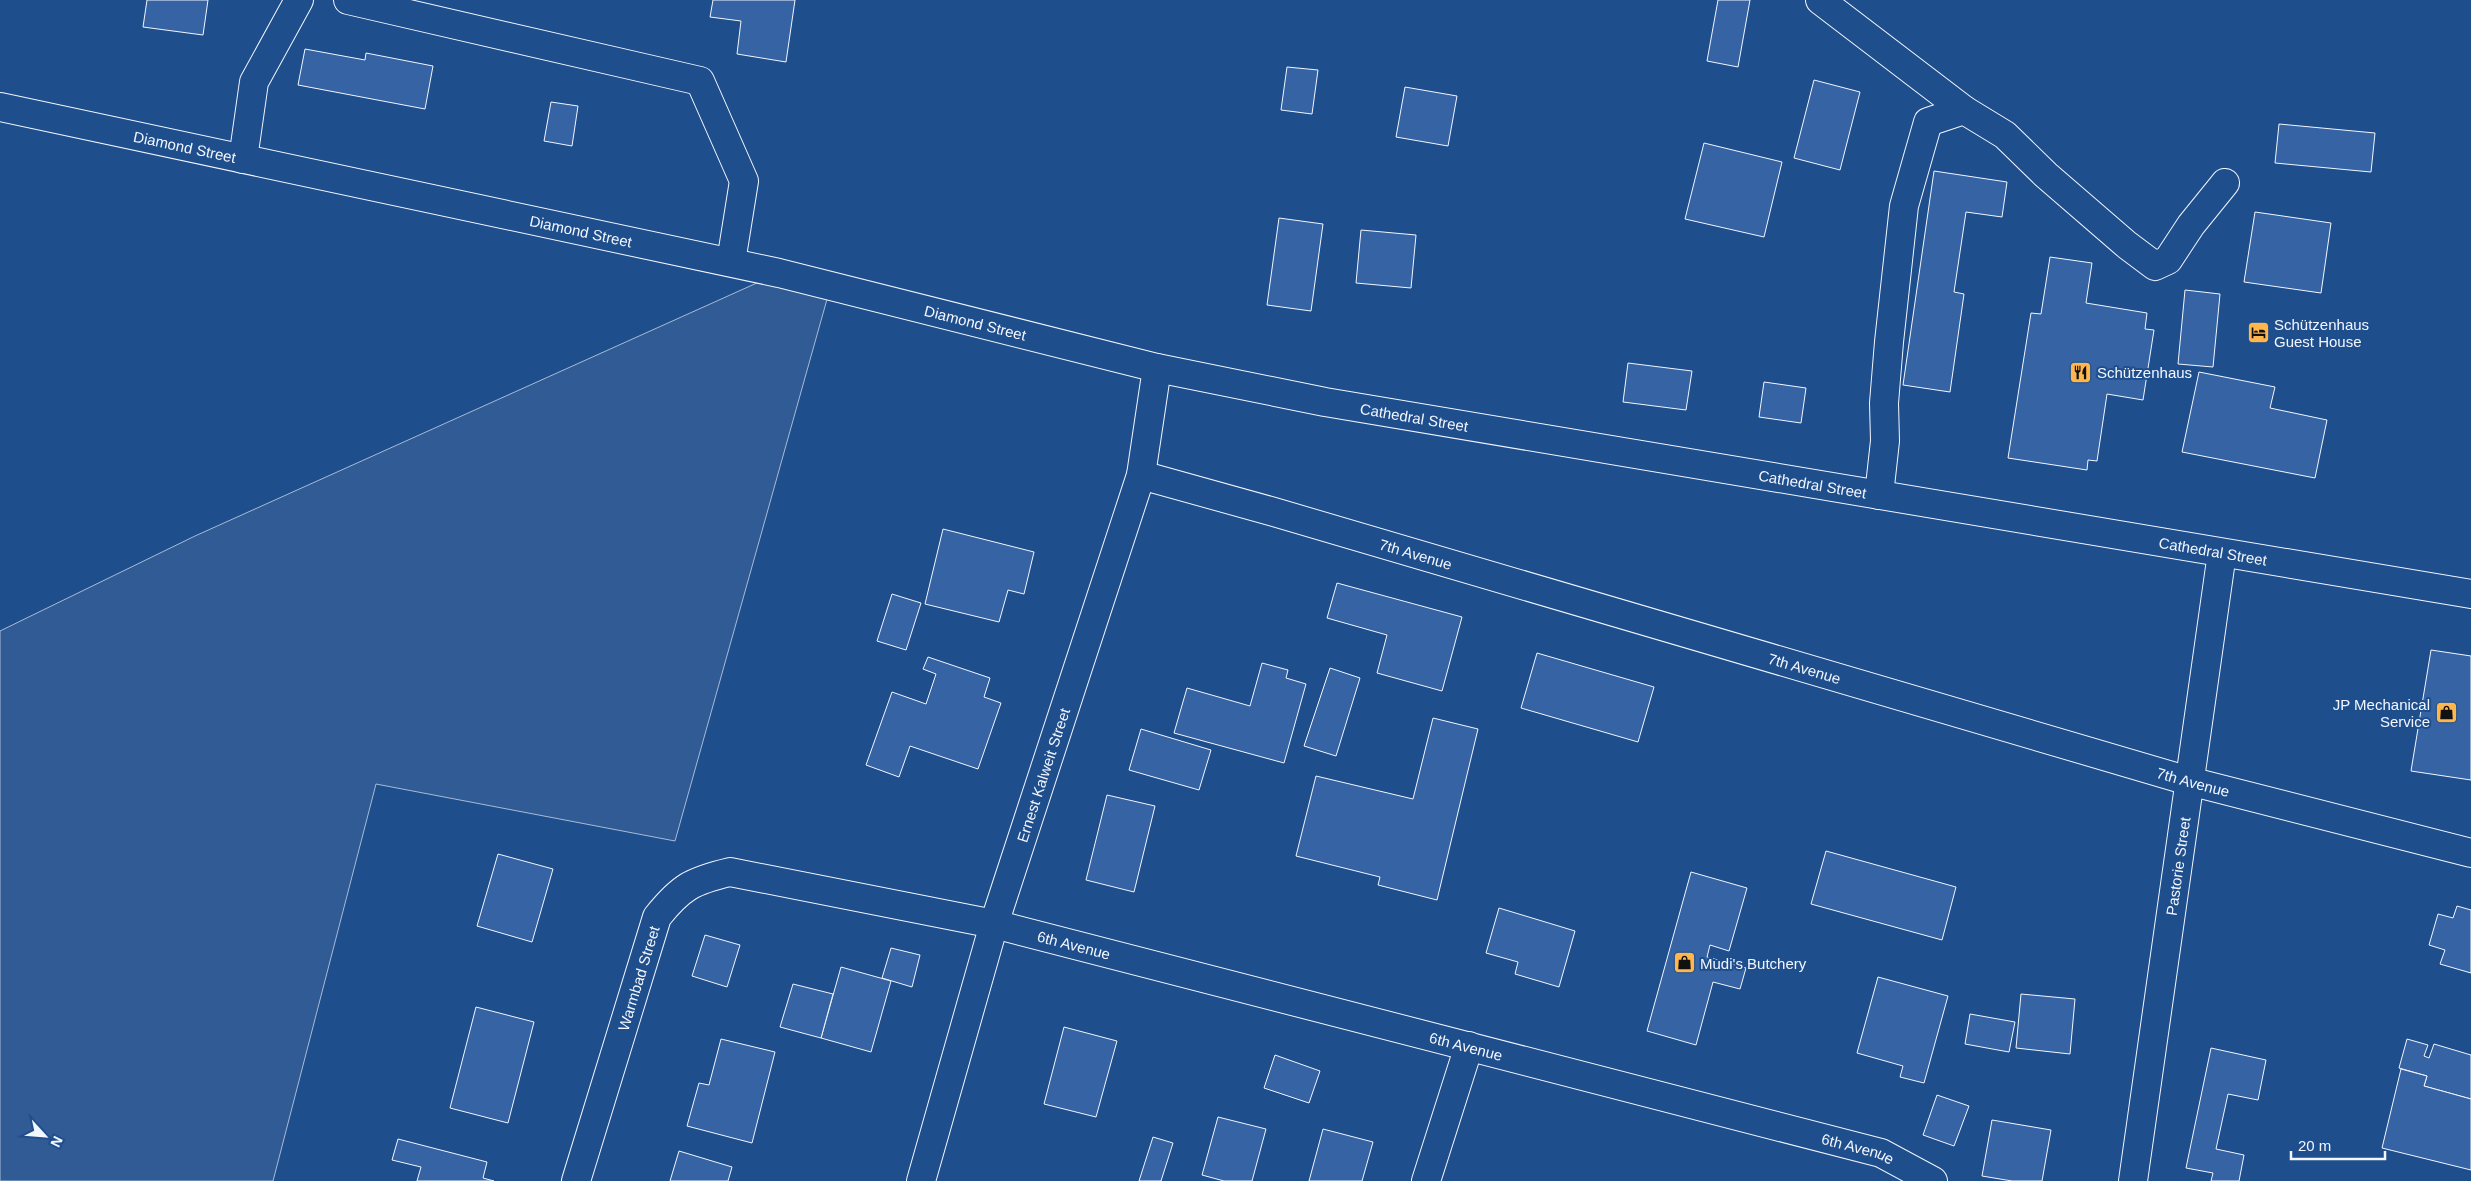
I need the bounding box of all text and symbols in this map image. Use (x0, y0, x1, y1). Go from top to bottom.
street label: Diamond Street (132, 127, 238, 166)
street label: Diamond Street (528, 212, 635, 250)
street label: Diamond Street (923, 301, 1029, 344)
place label: Schützenhaus Guest House (2274, 316, 2369, 350)
hotel icon: Schützenhaus Guest House (2246, 321, 2270, 345)
restaurant icon: Schützenhaus (2069, 360, 2093, 384)
place label: Schützenhaus (2097, 364, 2192, 381)
street label: Cathedral Street (1359, 400, 1470, 434)
street label: Cathedral Street (1757, 466, 1869, 501)
street label: Cathedral Street (2158, 533, 2269, 568)
street label: 7th Avenue (1378, 535, 1454, 572)
street label: 7th Avenue (1766, 649, 1843, 687)
place label: JP Mechanical Service (2333, 696, 2430, 730)
shop icon: JP Mechanical Service (2434, 701, 2458, 725)
street label: Ernest Kalweit Street (1013, 705, 1073, 844)
street label: 7th Avenue (2155, 763, 2231, 800)
street label: Pastorie Street (2162, 815, 2193, 916)
street label: Warmbad Street (614, 923, 662, 1033)
street label: 6th Avenue (1036, 927, 1112, 962)
shop icon: Mudi's Butchery (1672, 951, 1696, 975)
place label: Mudi's Butchery (1700, 955, 1807, 972)
street label: 6th Avenue (1428, 1028, 1504, 1063)
north arrow (20, 1111, 70, 1161)
scale bar (2291, 1128, 2385, 1160)
street label: 6th Avenue (1820, 1130, 1897, 1167)
text: N (47, 1134, 66, 1150)
text: 20 m (2298, 1137, 2331, 1154)

